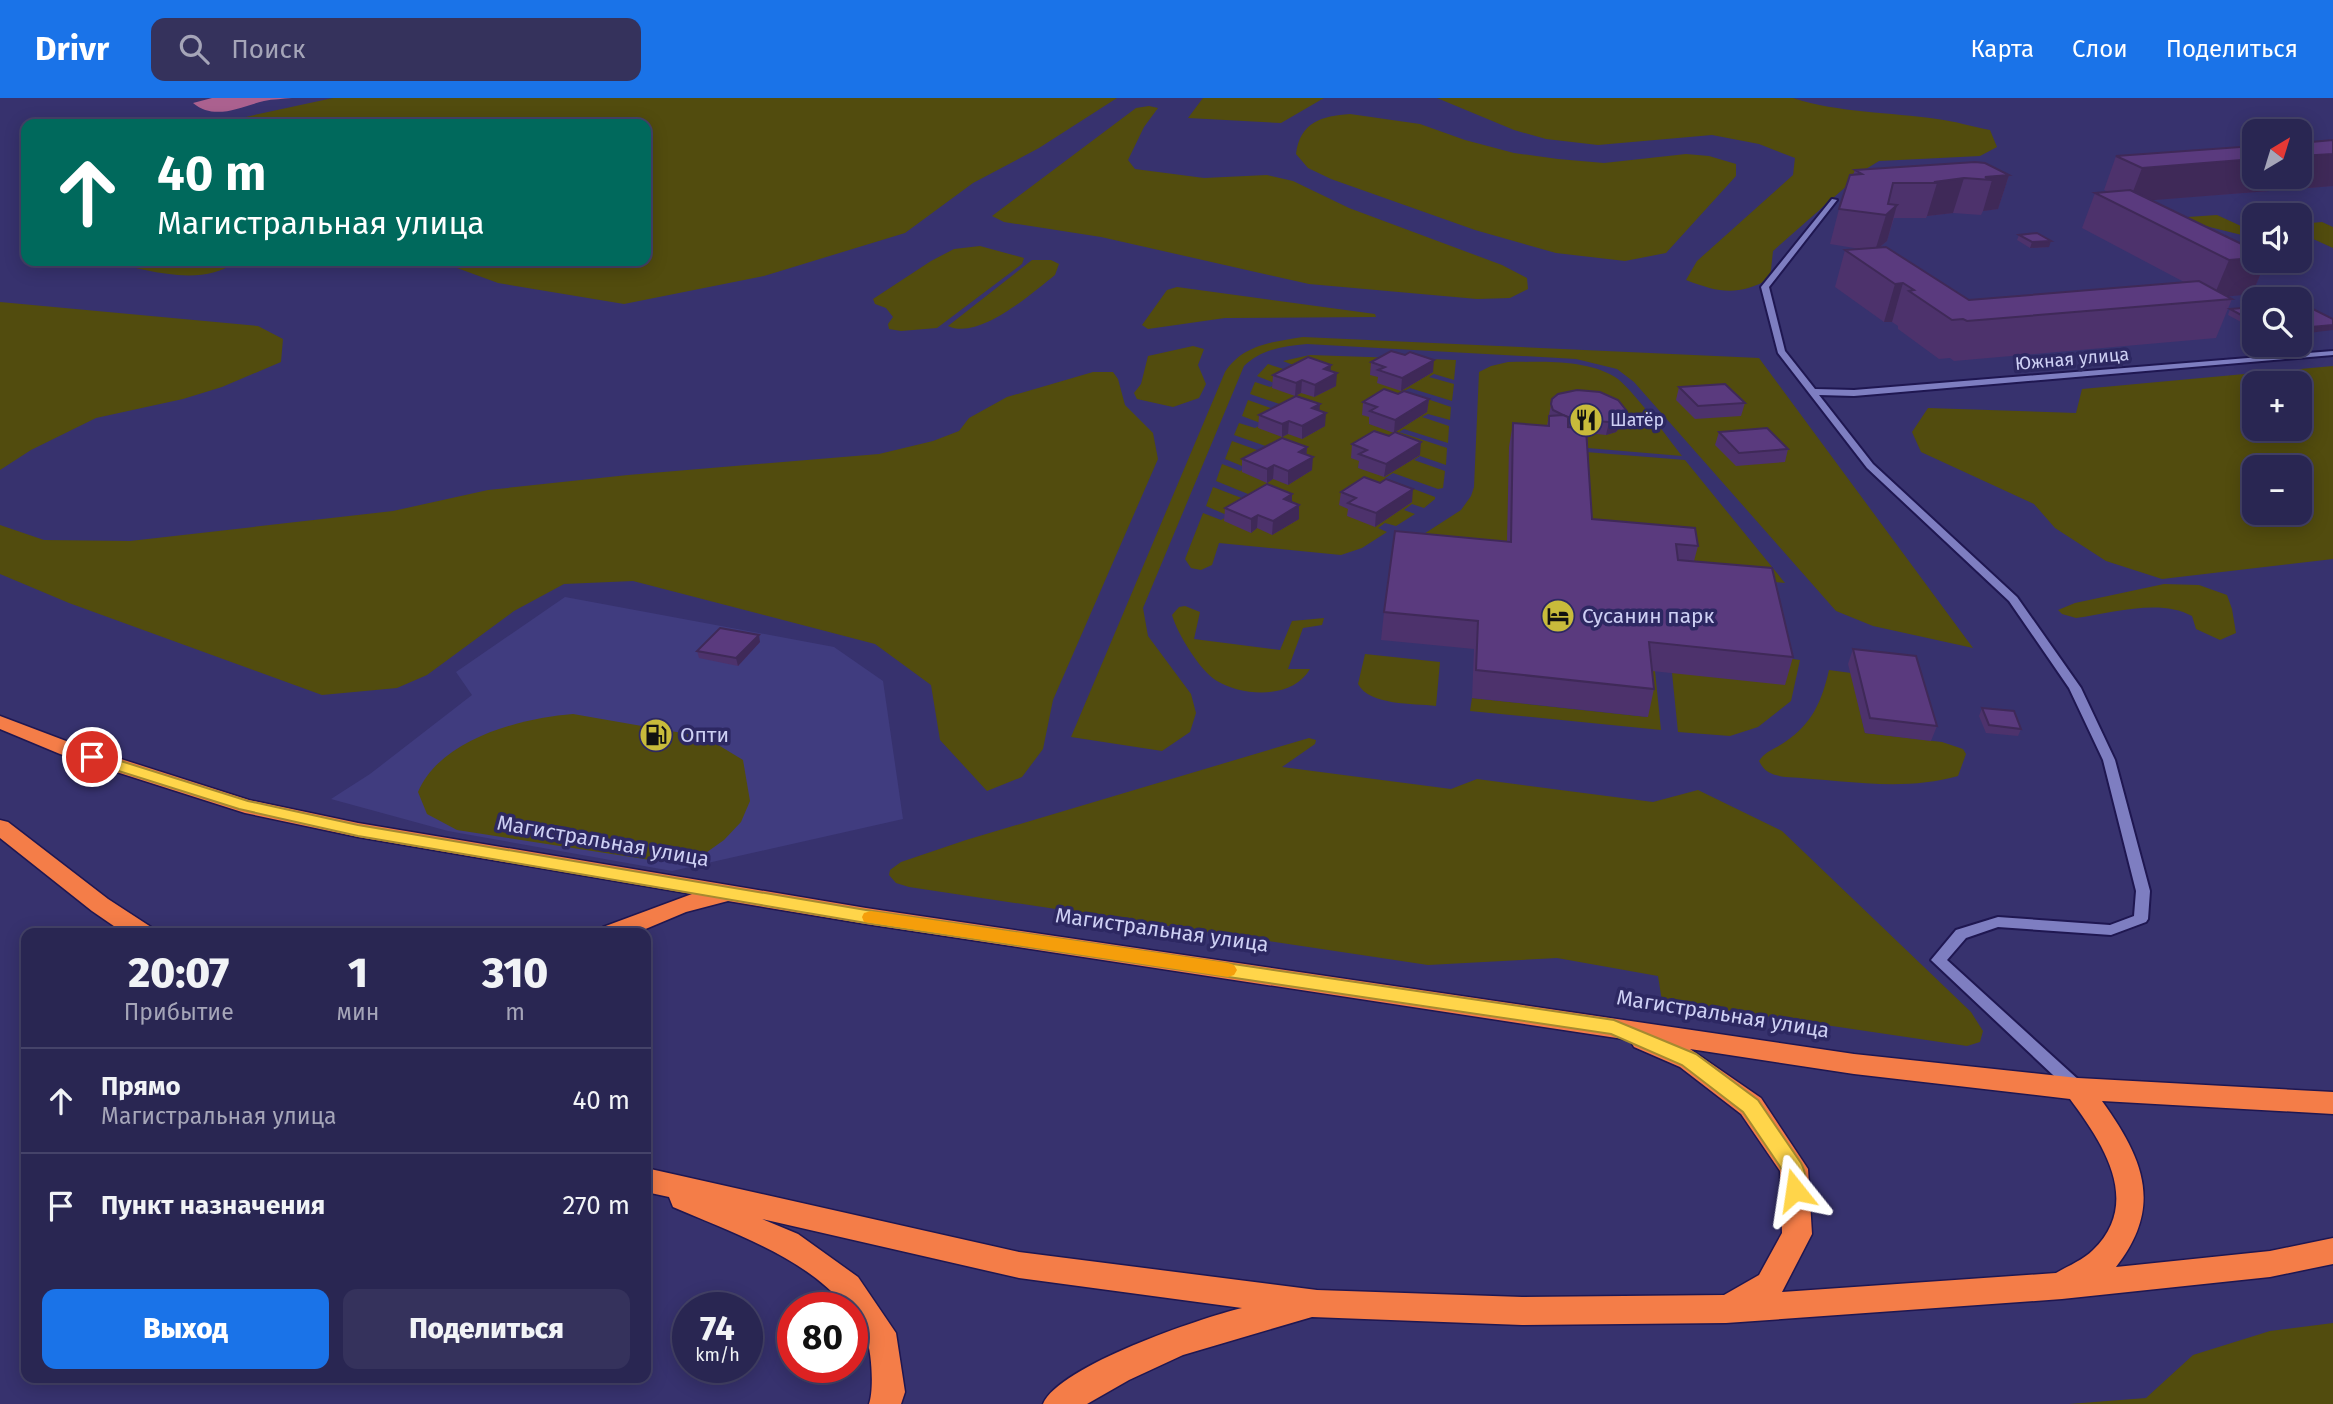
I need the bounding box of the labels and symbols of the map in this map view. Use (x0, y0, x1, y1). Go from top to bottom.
north arrow (2242, 119, 2312, 189)
street label: Южная улица (2014, 343, 2130, 375)
restaurant icon: Шатёр (1567, 401, 1605, 439)
place label: Шатёр (1610, 409, 1664, 431)
hotel icon: Сусанин парк (1539, 597, 1577, 635)
place label: Сусанин парк (1582, 603, 1715, 629)
fuel station icon: Опти (637, 716, 675, 754)
place label: Опти (680, 722, 729, 748)
pin (62, 727, 122, 787)
street label: Магистральная улица (495, 810, 711, 872)
street label: Магистральная улица (1054, 902, 1270, 958)
street label: Магистральная улица (1615, 984, 1831, 1044)
position arrow (1758, 1153, 1832, 1227)
speed limit sign: 80 (777, 1292, 868, 1383)

